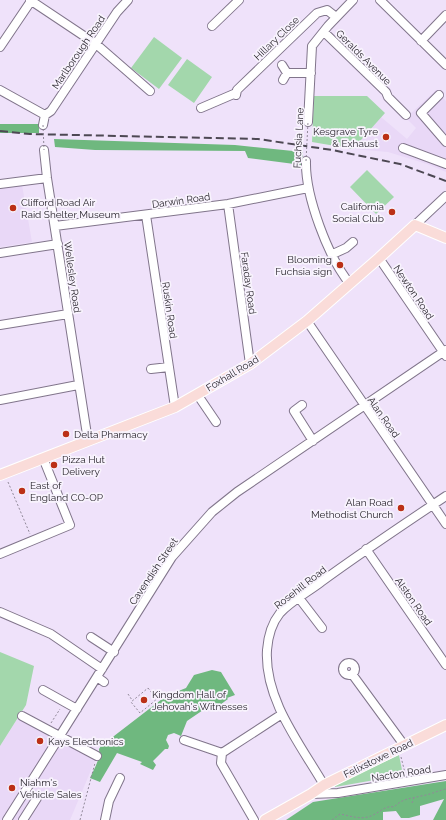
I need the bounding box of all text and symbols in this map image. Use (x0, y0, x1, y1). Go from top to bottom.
street label: Marlborough Road (50, 13, 107, 91)
street label: Hillary Close (252, 14, 301, 62)
street label: Geralds Avenue (334, 28, 393, 87)
street label: Fuchsia Lane (291, 107, 306, 169)
place label: Kesgrave Tyre & Exhaust (313, 126, 379, 149)
marker: Kesgrave Tyre & Exhaust (381, 132, 391, 142)
street label: Darwin Road (151, 191, 211, 210)
place label: Clifford Road Air Raid Shelter Museum (21, 197, 120, 220)
place label: California Social Club (332, 201, 384, 224)
marker: Clifford Road Air Raid Shelter Museum (8, 203, 18, 213)
marker: California Social Club (387, 207, 397, 217)
street label: Wellesley Road (62, 241, 83, 313)
street label: Faraday Road (239, 251, 258, 315)
place label: Blooming Fuchsia sign (275, 254, 332, 277)
marker: Blooming Fuchsia sign (335, 260, 345, 270)
street label: Newton Road (391, 263, 436, 322)
street label: Ruskin Road (160, 281, 179, 339)
street label: Foxhall Road (204, 353, 260, 393)
street label: Alan Road (366, 395, 402, 440)
marker: Delta Pharmacy (61, 429, 71, 439)
place label: Delta Pharmacy (74, 429, 148, 440)
place label: Pizza Hut Delivery (62, 454, 106, 477)
marker: Pizza Hut Delivery (49, 460, 59, 470)
place label: East of England CO-OP (30, 480, 103, 503)
marker: East of England CO-OP (17, 486, 27, 496)
place label: Alan Road Methodist Church (311, 497, 393, 520)
marker: Alan Road Methodist Church (396, 503, 406, 513)
street label: Cavendish Street (127, 535, 180, 607)
street label: Rosehill Road (272, 564, 328, 611)
street label: Alston Road (393, 575, 434, 627)
place label: Kingdom Hall of Jehovah's Witnesses (152, 689, 248, 712)
marker: Kingdom Hall of Jehovah's Witnesses (139, 695, 149, 705)
marker: Kays Electronics (35, 736, 45, 746)
place label: Kays Electronics (48, 736, 124, 747)
street label: Felixstowe Road (342, 737, 415, 780)
street label: Nacton Road (370, 763, 432, 784)
place label: Niahm's Vehicle Sales (20, 777, 82, 800)
marker: Niahm's Vehicle Sales (7, 783, 17, 793)

